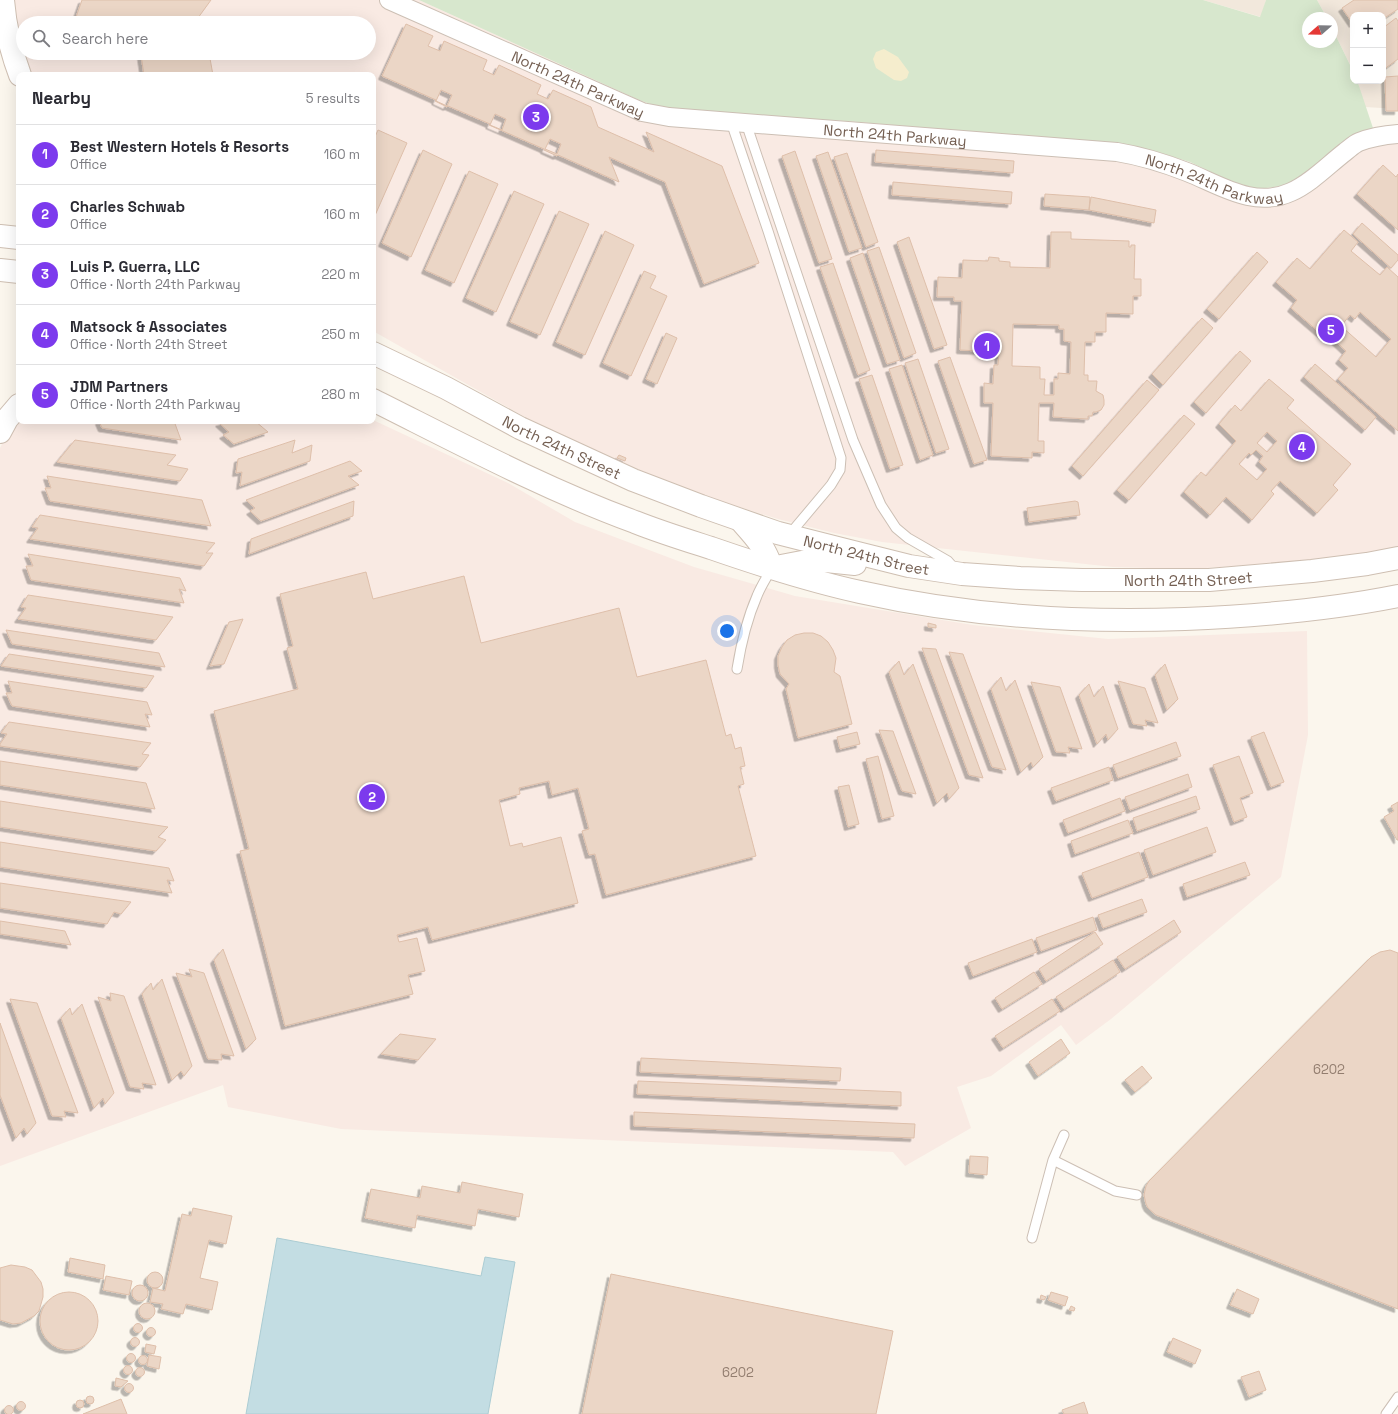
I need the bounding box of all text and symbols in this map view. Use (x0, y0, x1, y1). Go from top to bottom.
north arrow (1302, 12, 1338, 48)
map controls (1350, 12, 1386, 84)
button: + (1350, 12, 1386, 48)
search box (16, 16, 376, 60)
icon: search (30, 27, 52, 49)
text: Search here (62, 29, 148, 48)
street label: North 24th Parkway (509, 46, 648, 122)
button: − (1350, 48, 1386, 84)
text: Nearby (32, 87, 91, 109)
text: 5 results (306, 90, 360, 107)
pin: 3 (523, 102, 549, 132)
street label: North 24th Parkway (823, 120, 967, 150)
text: Best Western Hotels & Resorts (70, 137, 289, 156)
text: 1 (42, 146, 48, 163)
text: 160 m (324, 146, 360, 163)
street label: North 24th Parkway (1143, 149, 1284, 208)
text: Office (70, 156, 107, 173)
text: Charles Schwab (70, 197, 185, 216)
text: 2 (41, 206, 49, 223)
text: 160 m (324, 206, 360, 223)
text: Office (70, 216, 107, 233)
text: Luis P. Guerra, LLC (70, 257, 200, 276)
text: 3 (41, 266, 49, 283)
text: 220 m (321, 266, 360, 283)
text: Office · North 24th Parkway (70, 276, 240, 293)
pin: 5 (1318, 315, 1344, 345)
text: Matsock & Associates (70, 317, 227, 336)
text: 4 (41, 326, 49, 343)
text: 250 m (322, 326, 360, 343)
pin: 1 (974, 331, 1000, 361)
text: Office · North 24th Street (70, 336, 228, 353)
text: JDM Partners (70, 377, 168, 396)
text: 5 (41, 386, 49, 403)
text: 280 m (321, 386, 360, 403)
text: Office · North 24th Parkway (70, 396, 240, 413)
street label: North 24th Street (499, 411, 624, 483)
pin: 4 (1289, 432, 1315, 462)
street label: North 24th Street (802, 530, 931, 578)
street label: North 24th Street (1124, 567, 1253, 590)
your location (717, 621, 737, 641)
pin: 2 (359, 782, 385, 812)
house number: 6202 (1313, 1061, 1345, 1078)
house number: 6202 (722, 1364, 754, 1381)

